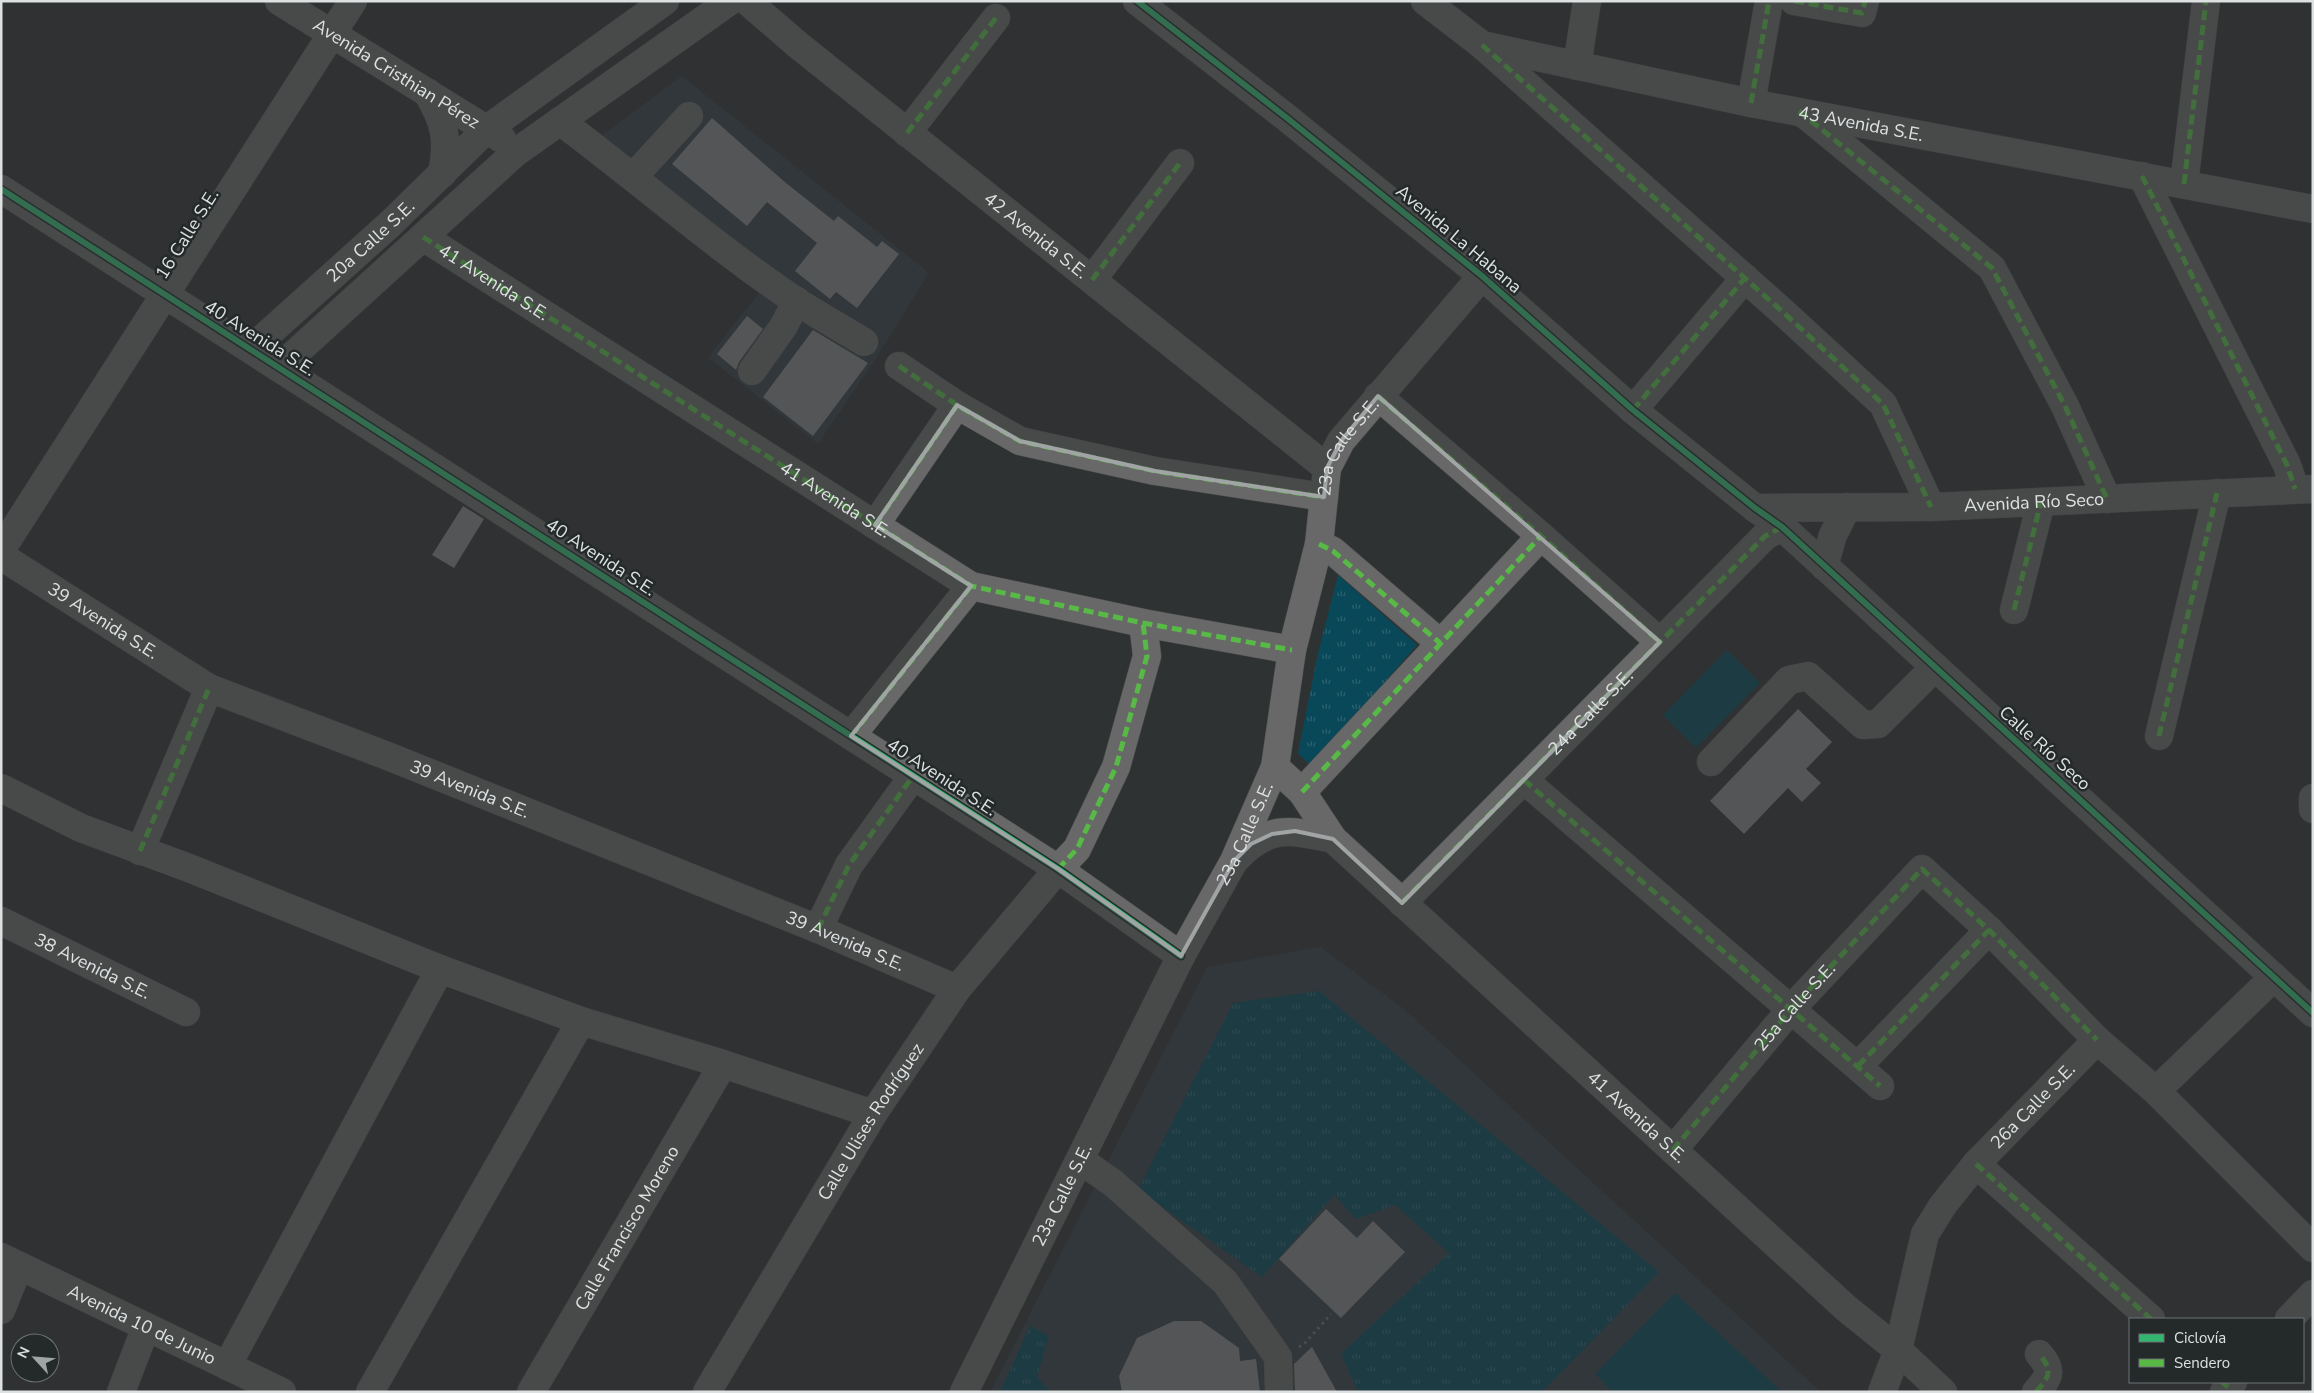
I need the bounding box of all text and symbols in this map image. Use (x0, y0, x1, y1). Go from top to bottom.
street label: Avenida Cristhian Pérez (308, 13, 484, 134)
street label: 43 Avenida S.E. (1796, 100, 1925, 147)
street label: Avenida La Habana (1391, 179, 1527, 299)
street label: 16 Calle S.E. (150, 184, 224, 284)
street label: 42 Avenida S.E. (979, 186, 1093, 284)
street label: 20a Calle S.E. (321, 194, 420, 288)
street label: 41 Avenida S.E. (434, 238, 554, 326)
street label: 40 Avenida S.E. (200, 294, 320, 382)
street label: 23a Calle S.E. (1312, 393, 1385, 497)
street label: 41 Avenida S.E. (776, 456, 895, 544)
street label: Avenida Río Seco (1963, 487, 2104, 517)
street label: 40 Avenida S.E. (541, 513, 661, 601)
street label: 39 Avenida S.E. (43, 577, 163, 665)
street label: 24a Calle S.E. (1543, 664, 1638, 761)
street label: Calle Río Seco (1994, 700, 2096, 796)
street label: 40 Avenida S.E. (882, 733, 1002, 821)
street label: 39 Avenida S.E. (407, 754, 533, 824)
street label: 23a Calle S.E. (1211, 778, 1279, 890)
street label: 39 Avenida S.E. (782, 905, 908, 977)
street label: 38 Avenida S.E. (30, 927, 155, 1005)
street label: 25a Calle S.E. (1749, 957, 1841, 1056)
street label: Calle Ulises Rodríguez (812, 1038, 929, 1205)
street label: 26a Calle S.E. (1985, 1058, 2080, 1154)
street label: 41 Avenida S.E. (1582, 1065, 1692, 1169)
street label: 23a Calle S.E. (1026, 1140, 1098, 1250)
street label: Calle Francisco Moreno (569, 1141, 685, 1315)
street label: Avenida 10 de Junio (63, 1279, 220, 1370)
legend (2129, 1318, 2304, 1383)
text: Ciclovía (2174, 1328, 2226, 1348)
north arrow (10, 1333, 60, 1383)
text: N (13, 1344, 35, 1361)
text: Sendero (2174, 1353, 2230, 1373)

